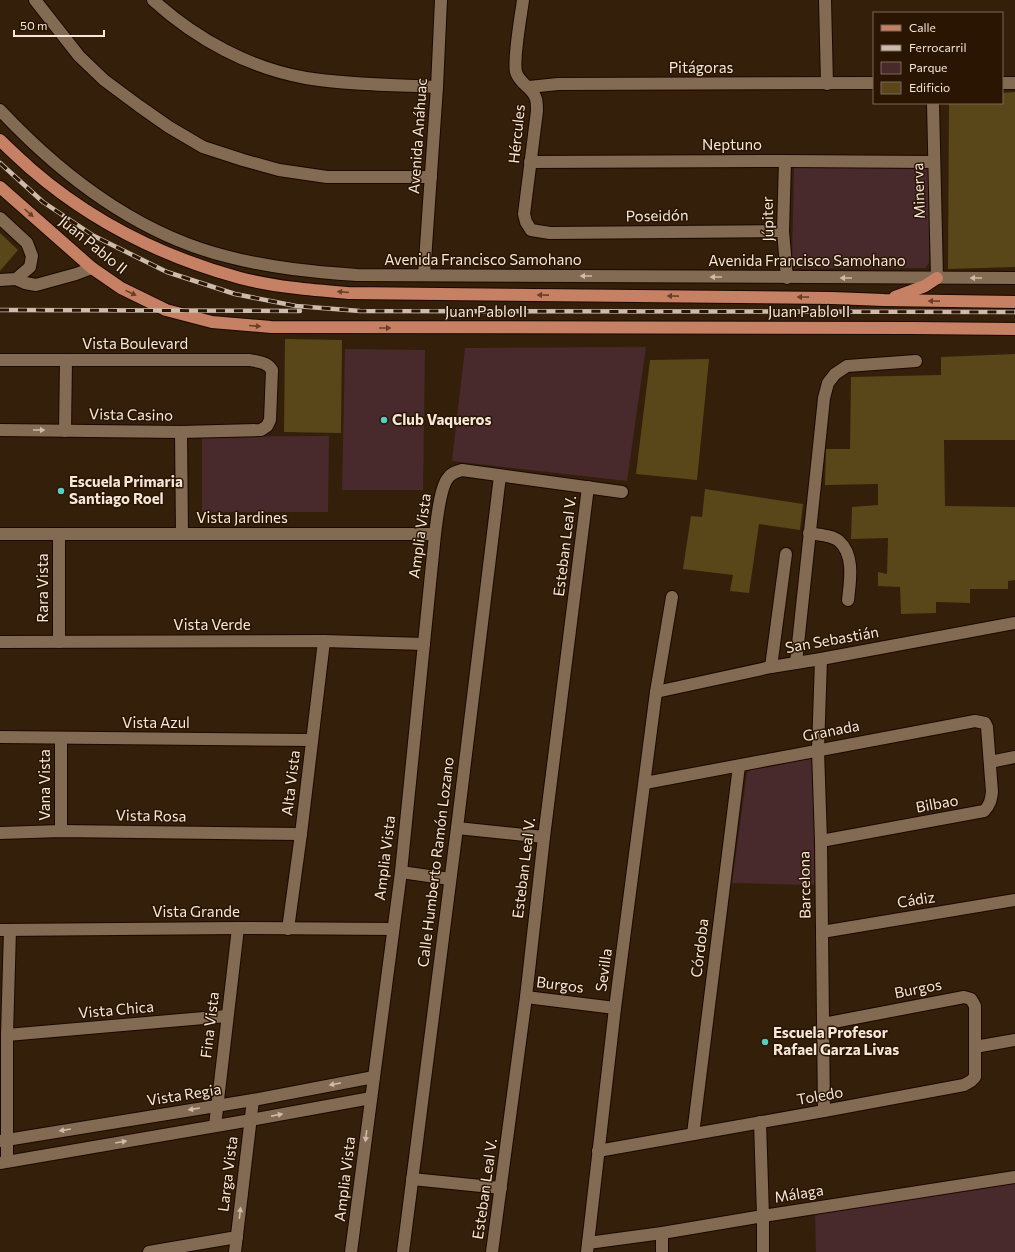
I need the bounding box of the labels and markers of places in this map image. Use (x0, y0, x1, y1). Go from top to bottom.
place label: Club Vaqueros (392, 410, 491, 428)
marker: Club Vaqueros (379, 415, 389, 425)
place label: Escuela Primaria Santiago Roel (69, 472, 183, 507)
marker: Escuela Primaria Santiago Roel (56, 486, 66, 496)
place label: Escuela Profesor Rafael Garza Livas (773, 1023, 899, 1058)
marker: Escuela Profesor Rafael Garza Livas (760, 1037, 770, 1047)

